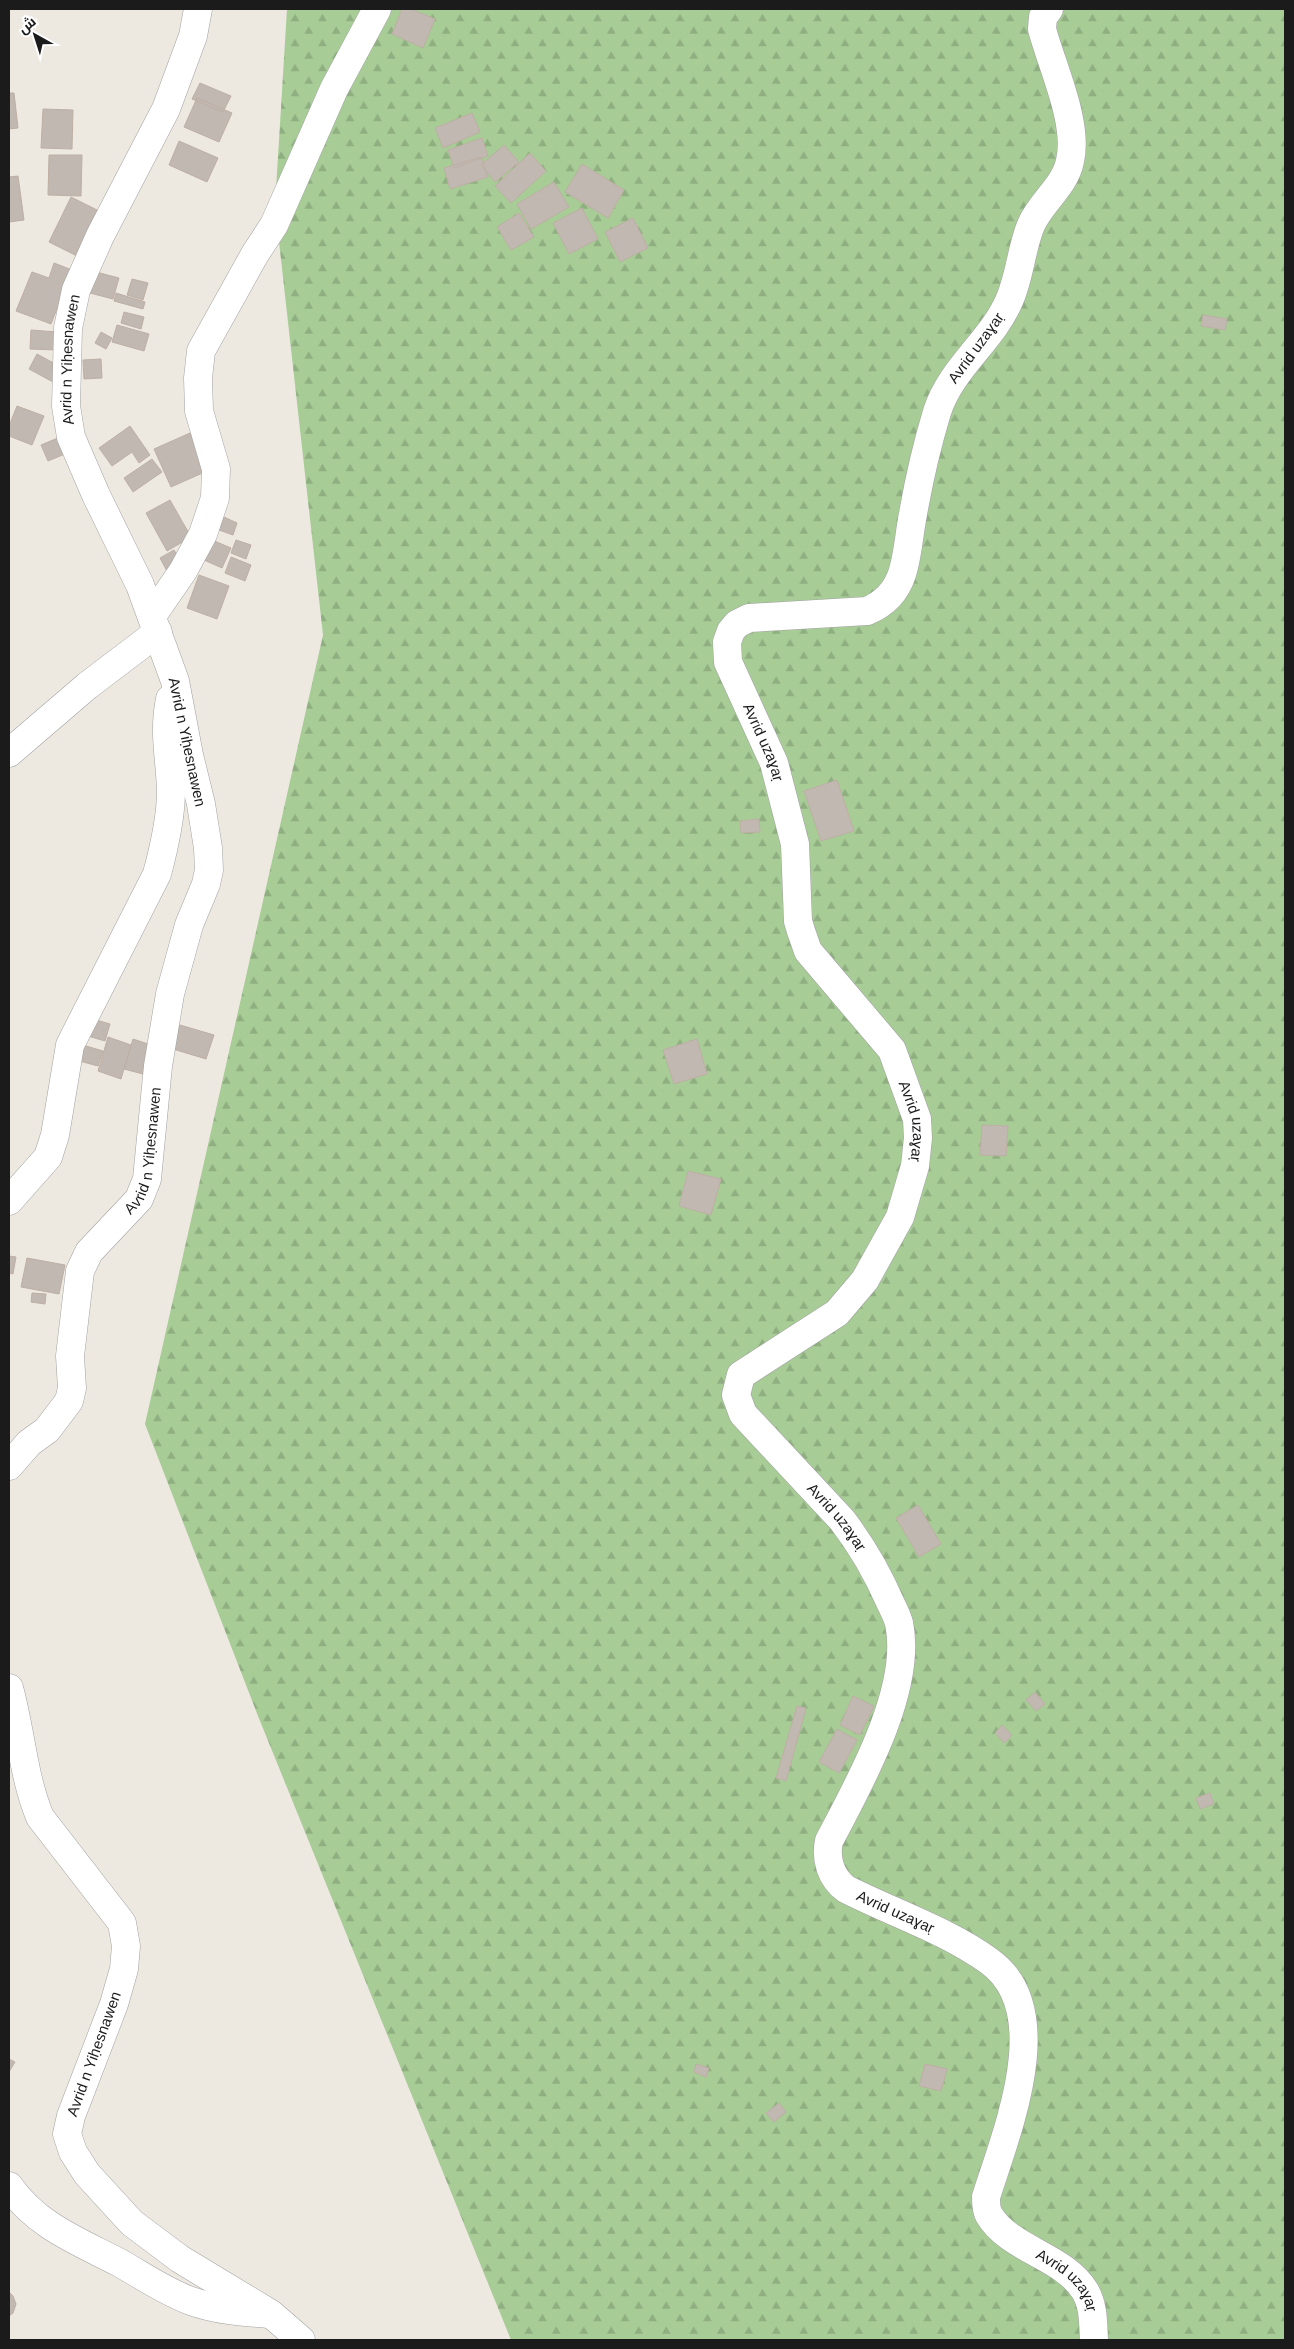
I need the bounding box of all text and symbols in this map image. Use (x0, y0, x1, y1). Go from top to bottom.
north arrow (10, 10, 60, 60)
text: ش (15, 13, 39, 38)
street label: Avrid n Yiḥesnawen (57, 293, 83, 427)
street label: Avrid uzaɣaṛ (944, 309, 1007, 386)
street label: Avrid n Yiḥesnawen (166, 676, 209, 808)
street label: Avrid uzaɣaṛ (740, 700, 787, 783)
street label: Avrid uzaɣaṛ (896, 1078, 927, 1163)
street label: Avrid n Yiḥesnawen (120, 1086, 164, 1217)
street label: Avrid uzaɣaṛ (804, 1479, 870, 1554)
street label: Avrid uzaɣaṛ (854, 1887, 937, 1936)
street label: Avrid n Yiḥesnawen (63, 1989, 124, 2119)
street label: Avrid uzaɣaṛ (1033, 2245, 1101, 2313)

